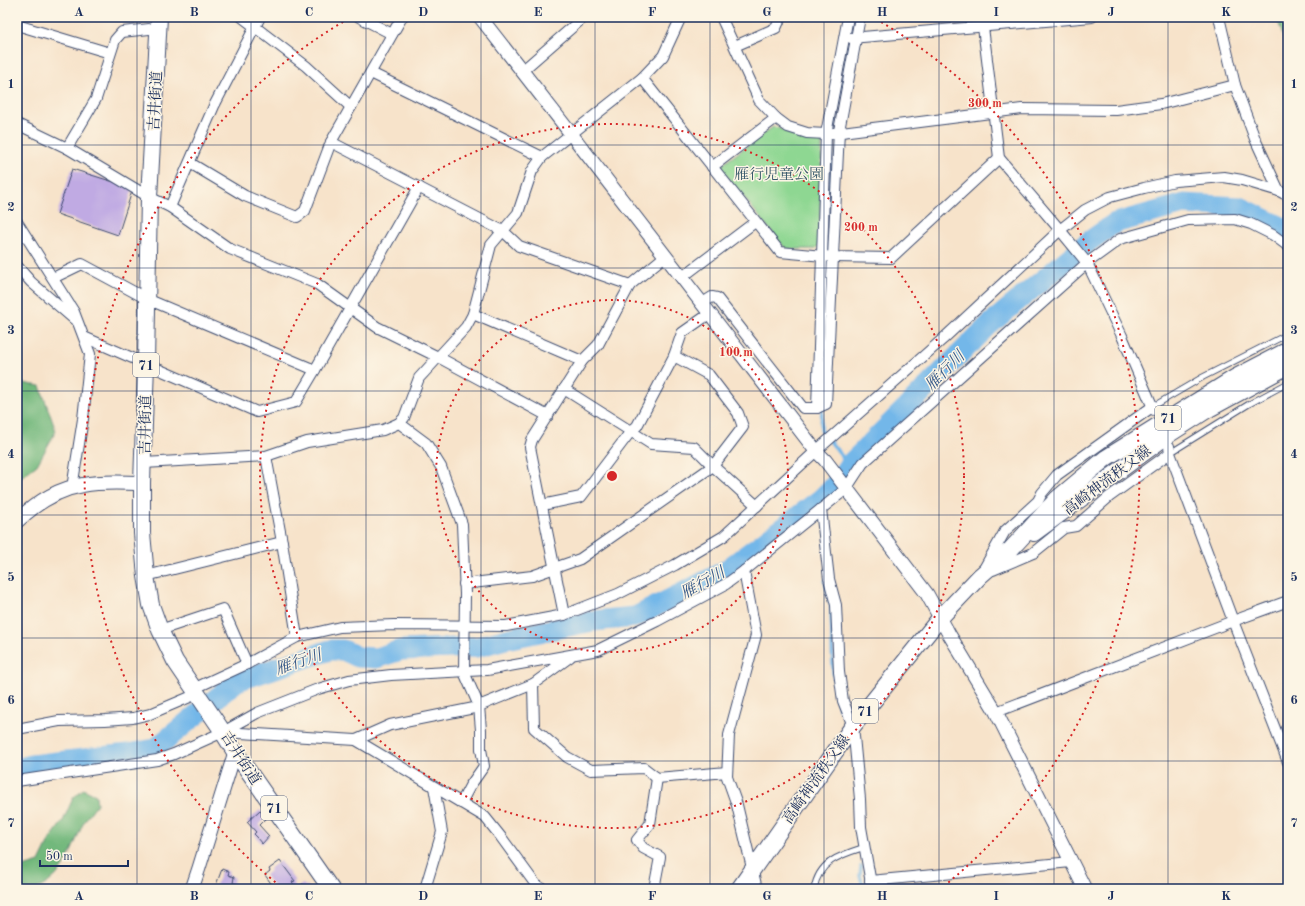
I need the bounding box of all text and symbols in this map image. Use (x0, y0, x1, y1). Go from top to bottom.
text: A (74, 6, 84, 19)
text: B (189, 6, 199, 19)
text: C (305, 6, 313, 19)
text: D (418, 6, 428, 19)
text: E (534, 6, 543, 19)
text: F (648, 6, 657, 19)
text: G (762, 6, 772, 19)
text: H (877, 6, 888, 19)
text: I (993, 6, 999, 19)
text: J (1107, 6, 1115, 19)
text: K (1221, 6, 1231, 19)
street label: 吉井街道 (145, 71, 166, 131)
text: 1 (7, 78, 15, 91)
text: 1 (1290, 78, 1298, 91)
text: 300 m (968, 98, 1002, 110)
park label: 雁行児童公園 (734, 166, 824, 183)
text: 2 (7, 201, 15, 214)
text: 2 (1290, 201, 1298, 214)
text: 200 m (844, 222, 878, 234)
text: 3 (7, 324, 15, 337)
text: 3 (1290, 324, 1298, 337)
water label: 雁行川 (921, 346, 969, 394)
text: 100 m (719, 347, 753, 359)
road number: 71 (133, 353, 159, 377)
street label: 吉井街道 (136, 395, 155, 455)
road number: 71 (1155, 406, 1181, 430)
street label: 高崎神流秩父線 (1060, 442, 1154, 519)
text: 4 (7, 448, 15, 461)
text: 4 (1290, 448, 1298, 461)
centre of rings (605, 469, 619, 483)
water label: 雁行川 (677, 562, 730, 602)
text: 5 (7, 571, 15, 584)
text: 5 (1290, 571, 1298, 584)
water label: 雁行川 (273, 645, 326, 678)
text: 6 (7, 694, 15, 707)
text: 6 (1290, 694, 1298, 707)
road number: 71 (852, 699, 878, 723)
street label: 吉井街道 (217, 728, 264, 788)
street label: 高崎神流秩父線 (779, 731, 853, 827)
road number: 71 (261, 796, 287, 820)
text: 7 (7, 817, 15, 830)
text: 7 (1290, 817, 1298, 830)
scale bar (40, 842, 128, 868)
text: 50 m (46, 850, 73, 863)
text: A (74, 890, 84, 903)
text: B (189, 890, 199, 903)
text: C (305, 890, 313, 903)
text: D (418, 890, 428, 903)
text: E (534, 890, 543, 903)
text: F (648, 890, 657, 903)
text: G (762, 890, 772, 903)
text: H (877, 890, 888, 903)
text: I (993, 890, 999, 903)
text: J (1107, 890, 1115, 903)
text: K (1221, 890, 1231, 903)

